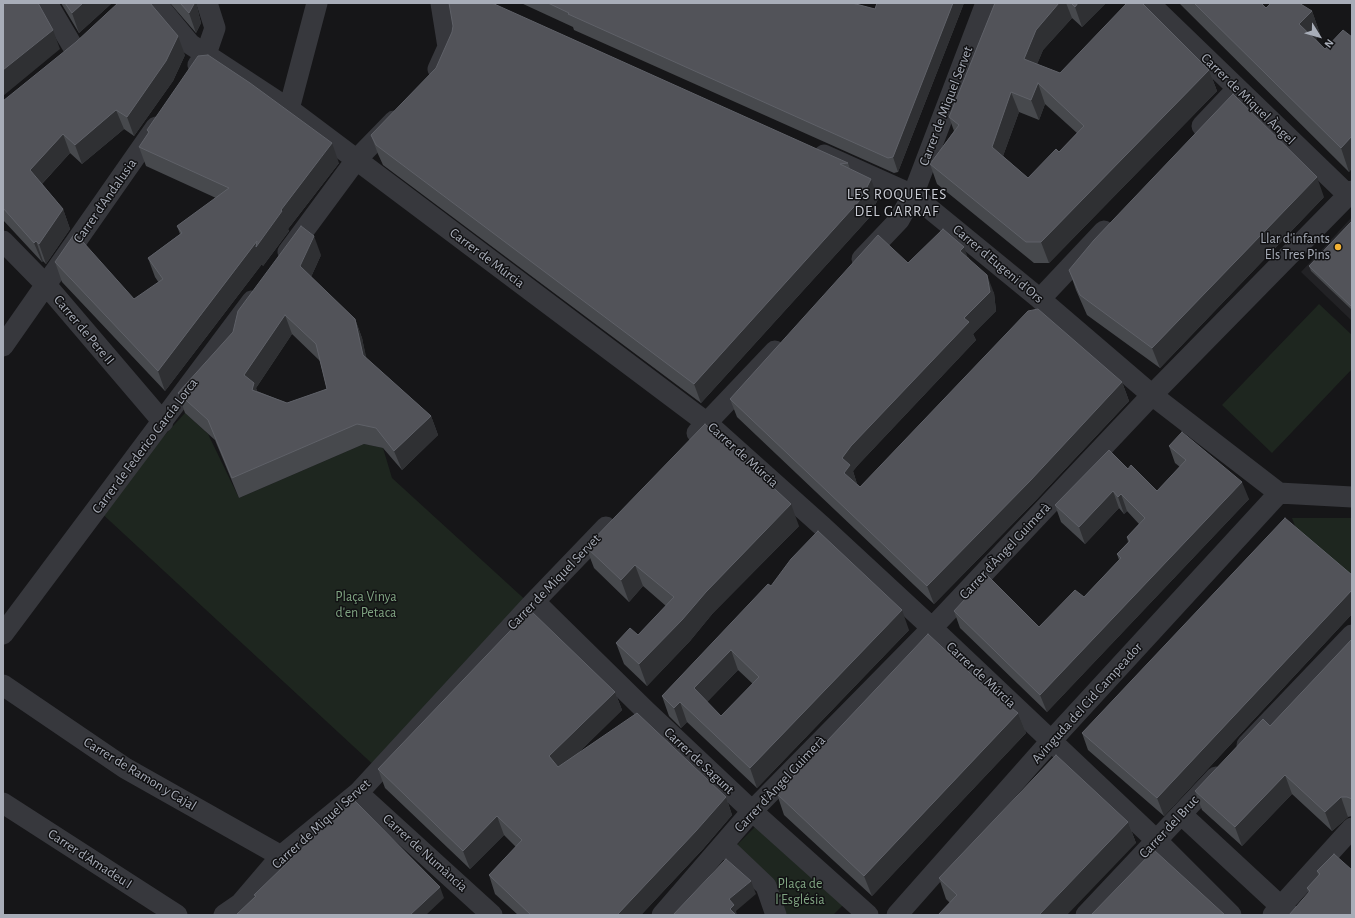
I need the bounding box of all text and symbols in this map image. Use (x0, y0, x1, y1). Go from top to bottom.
north arrow (1299, 16, 1339, 56)
text: N (1322, 37, 1336, 50)
street label: Carrer de Miquel Servet (915, 44, 977, 168)
street label: Carrer de Miquel Àngel (1197, 50, 1299, 148)
street label: Carrer d'Andalusia (70, 156, 140, 246)
district label: LES ROQUETES DEL GARRAF (847, 185, 947, 220)
street label: Carrer d'Eugeni d'Ors (949, 221, 1047, 307)
street label: Carrer de Múrcia (446, 224, 528, 292)
place label: Llar d'infants Els Tres Pins (1260, 231, 1330, 264)
marker: Llar d'infants Els Tres Pins (1333, 242, 1343, 252)
street label: Carrer de Pere II (50, 292, 118, 368)
street label: Carrer de Federico García Lorca (89, 375, 201, 517)
street label: Carrer de Múrcia (704, 419, 782, 491)
street label: Carrer d'Àngel Guimerà (956, 499, 1054, 603)
street label: Carrer de Miquel Servet (504, 530, 604, 634)
park label: Plaça Vinya d'en Petaca (335, 589, 397, 622)
street label: Carrer de Múrcia (943, 638, 1019, 712)
street label: Avinguda del Cid Campeador (1028, 639, 1146, 767)
street label: Carrer de Sagunt (660, 724, 738, 798)
street label: Carrer d'Àngel Guimerà (731, 732, 829, 836)
street label: Carrer de Ramon y Cajal (80, 734, 200, 814)
street label: Carrer de Miquel Servet (268, 775, 374, 873)
street label: Carrer del Bruc (1136, 792, 1202, 862)
street label: Carrer de Numància (379, 811, 471, 895)
street label: Carrer d'Amadeu I (45, 825, 135, 893)
park label: Plaça de l'Església (775, 876, 825, 908)

